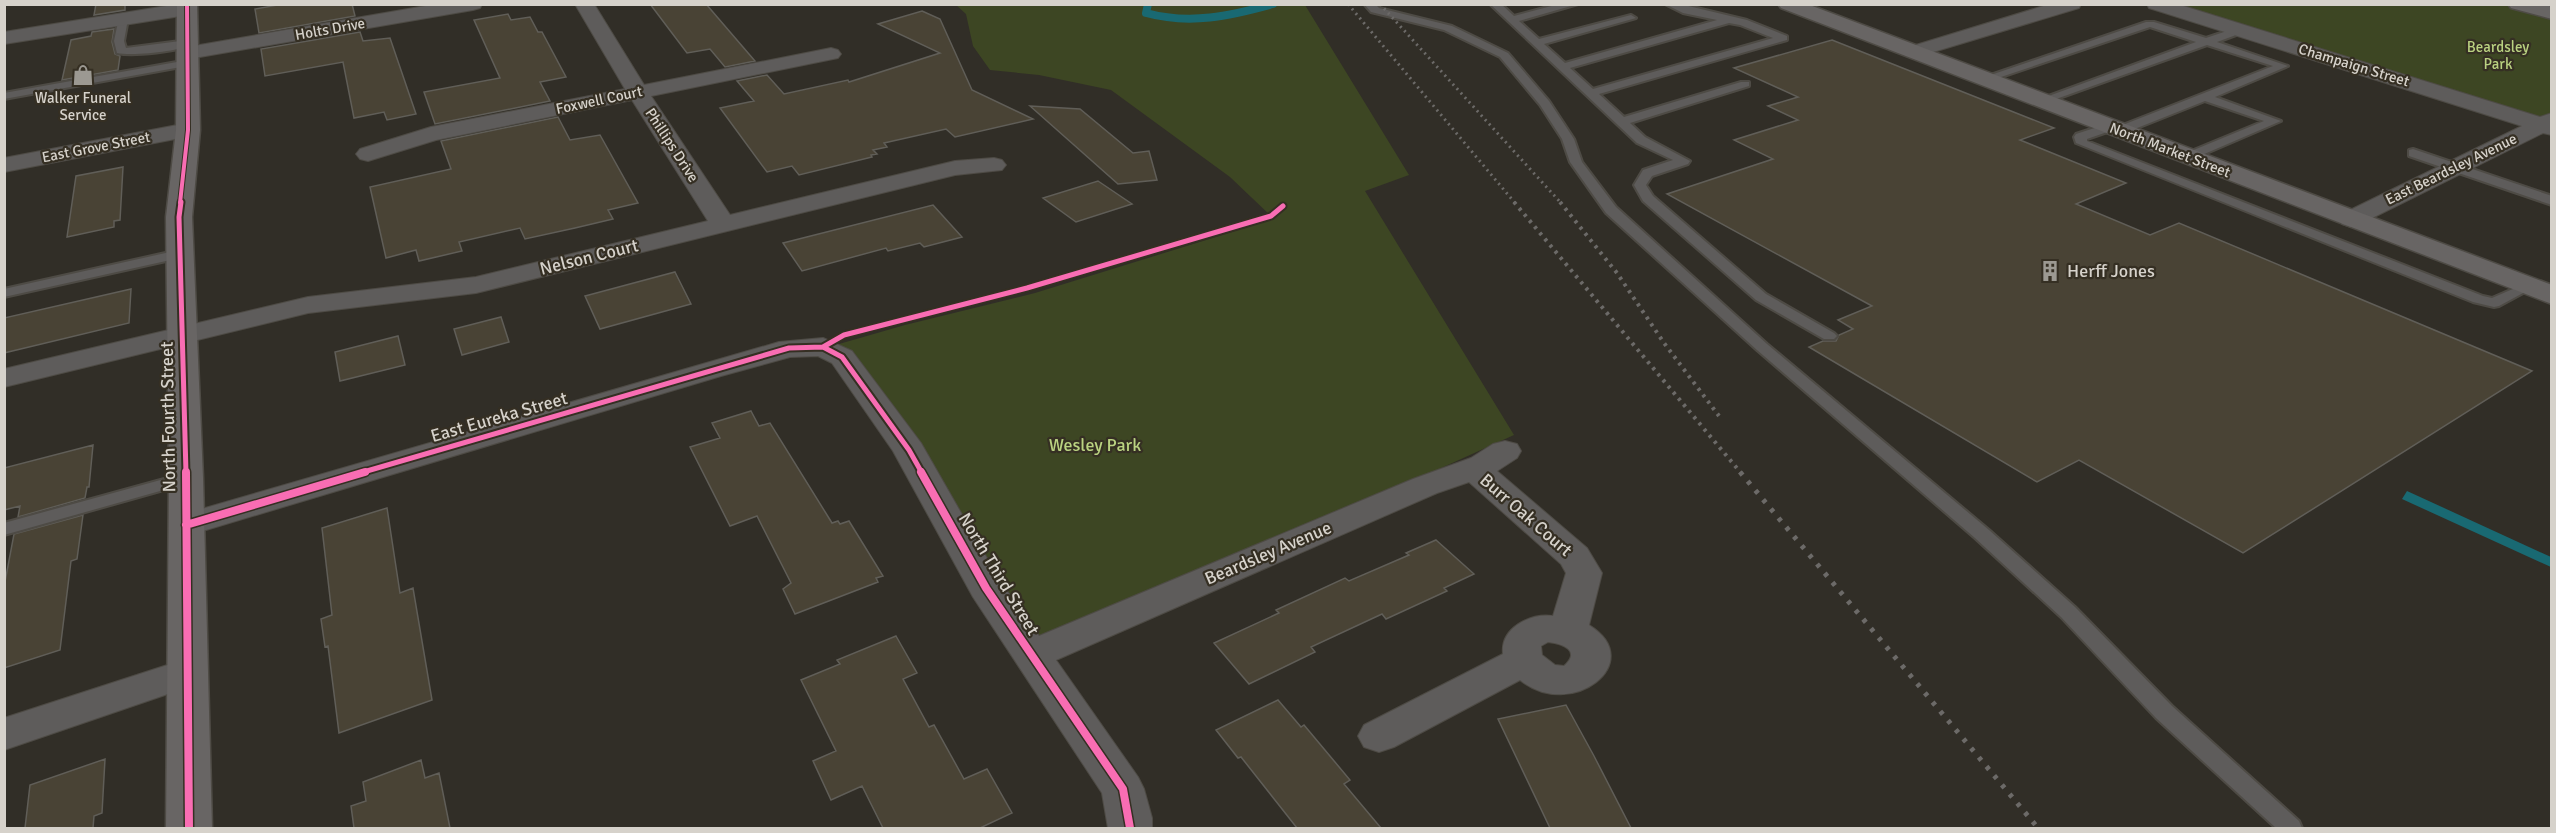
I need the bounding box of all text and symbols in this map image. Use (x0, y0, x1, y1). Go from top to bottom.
street label: Holts Drive (294, 14, 366, 44)
park label: Beardsley Park (2467, 38, 2529, 73)
street label: Champaign Street (2296, 40, 2412, 90)
shop icon: Walker Funeral Service (71, 63, 95, 87)
street label: Foxwell Court (554, 82, 644, 118)
place label: Walker Funeral Service (35, 89, 131, 124)
street label: Phillips Drive (641, 105, 703, 185)
street label: North Market Street (2107, 119, 2233, 181)
street label: East Grove Street (40, 128, 152, 166)
street label: East Beardsley Avenue (2382, 129, 2520, 209)
street label: Nelson Court (537, 234, 641, 280)
building icon: Herff Jones (2038, 259, 2062, 283)
place label: Herff Jones (2067, 260, 2155, 282)
street label: North Fourth Street (156, 341, 180, 493)
street label: East Eureka Street (428, 387, 570, 447)
park label: Wesley Park (1049, 434, 1141, 456)
street label: Burr Oak Court (1475, 469, 1577, 561)
street label: North Third Street (954, 509, 1044, 639)
street label: Beardsley Avenue (1201, 516, 1335, 590)

